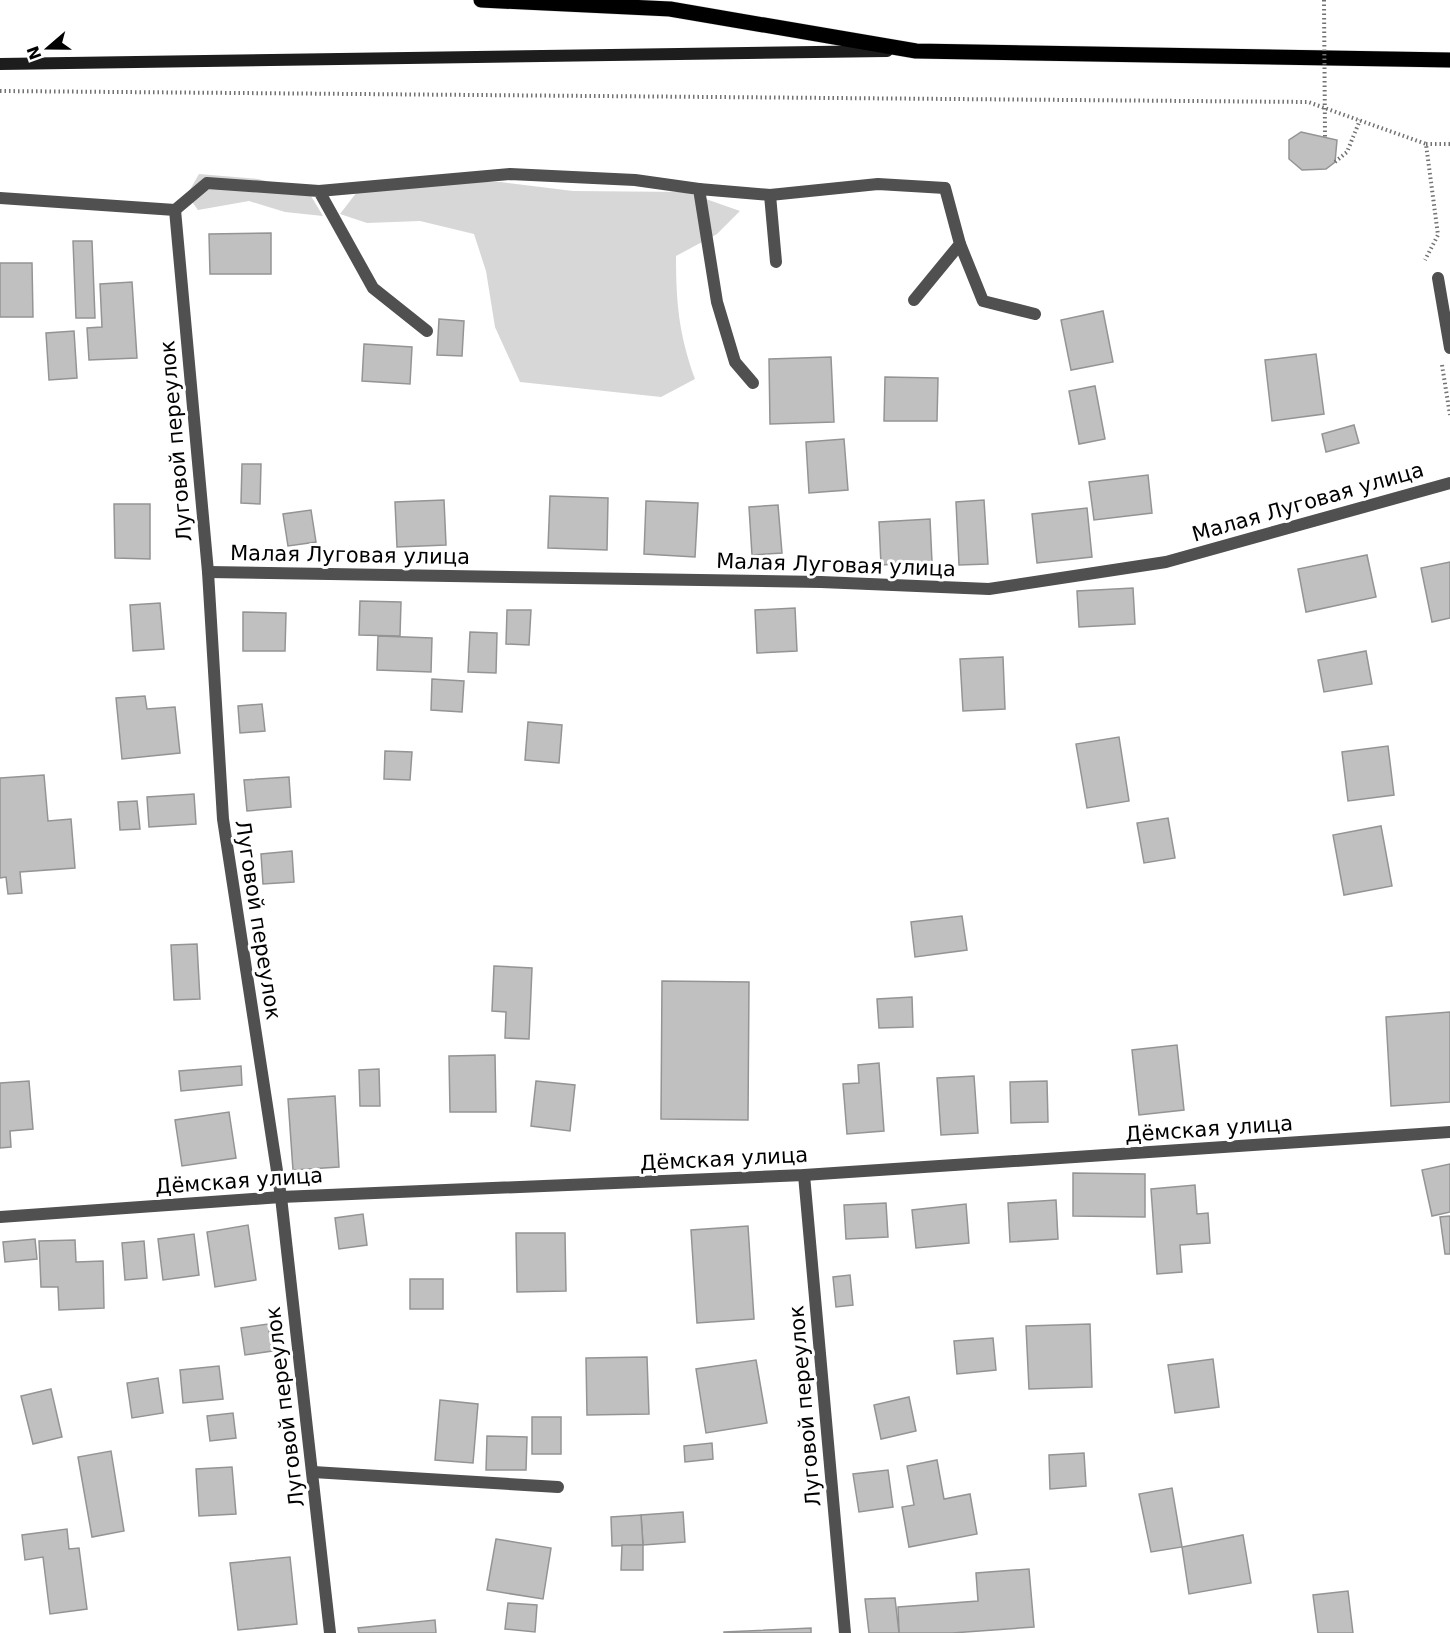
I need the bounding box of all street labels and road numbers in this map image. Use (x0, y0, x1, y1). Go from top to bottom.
street label: Луговой переулок (155, 339, 197, 543)
street label: Малая Луговая улица (1189, 457, 1427, 547)
street label: Малая Луговая улица (230, 541, 470, 569)
street label: Малая Луговая улица (716, 549, 956, 581)
street label: Луговой переулок (230, 818, 286, 1022)
street label: Дёмская улица (1124, 1111, 1294, 1147)
street label: Дёмская улица (639, 1143, 809, 1175)
street label: Дёмская улица (154, 1163, 324, 1199)
street label: Луговой переулок (784, 1304, 826, 1508)
street label: Луговой переулок (261, 1305, 309, 1509)

